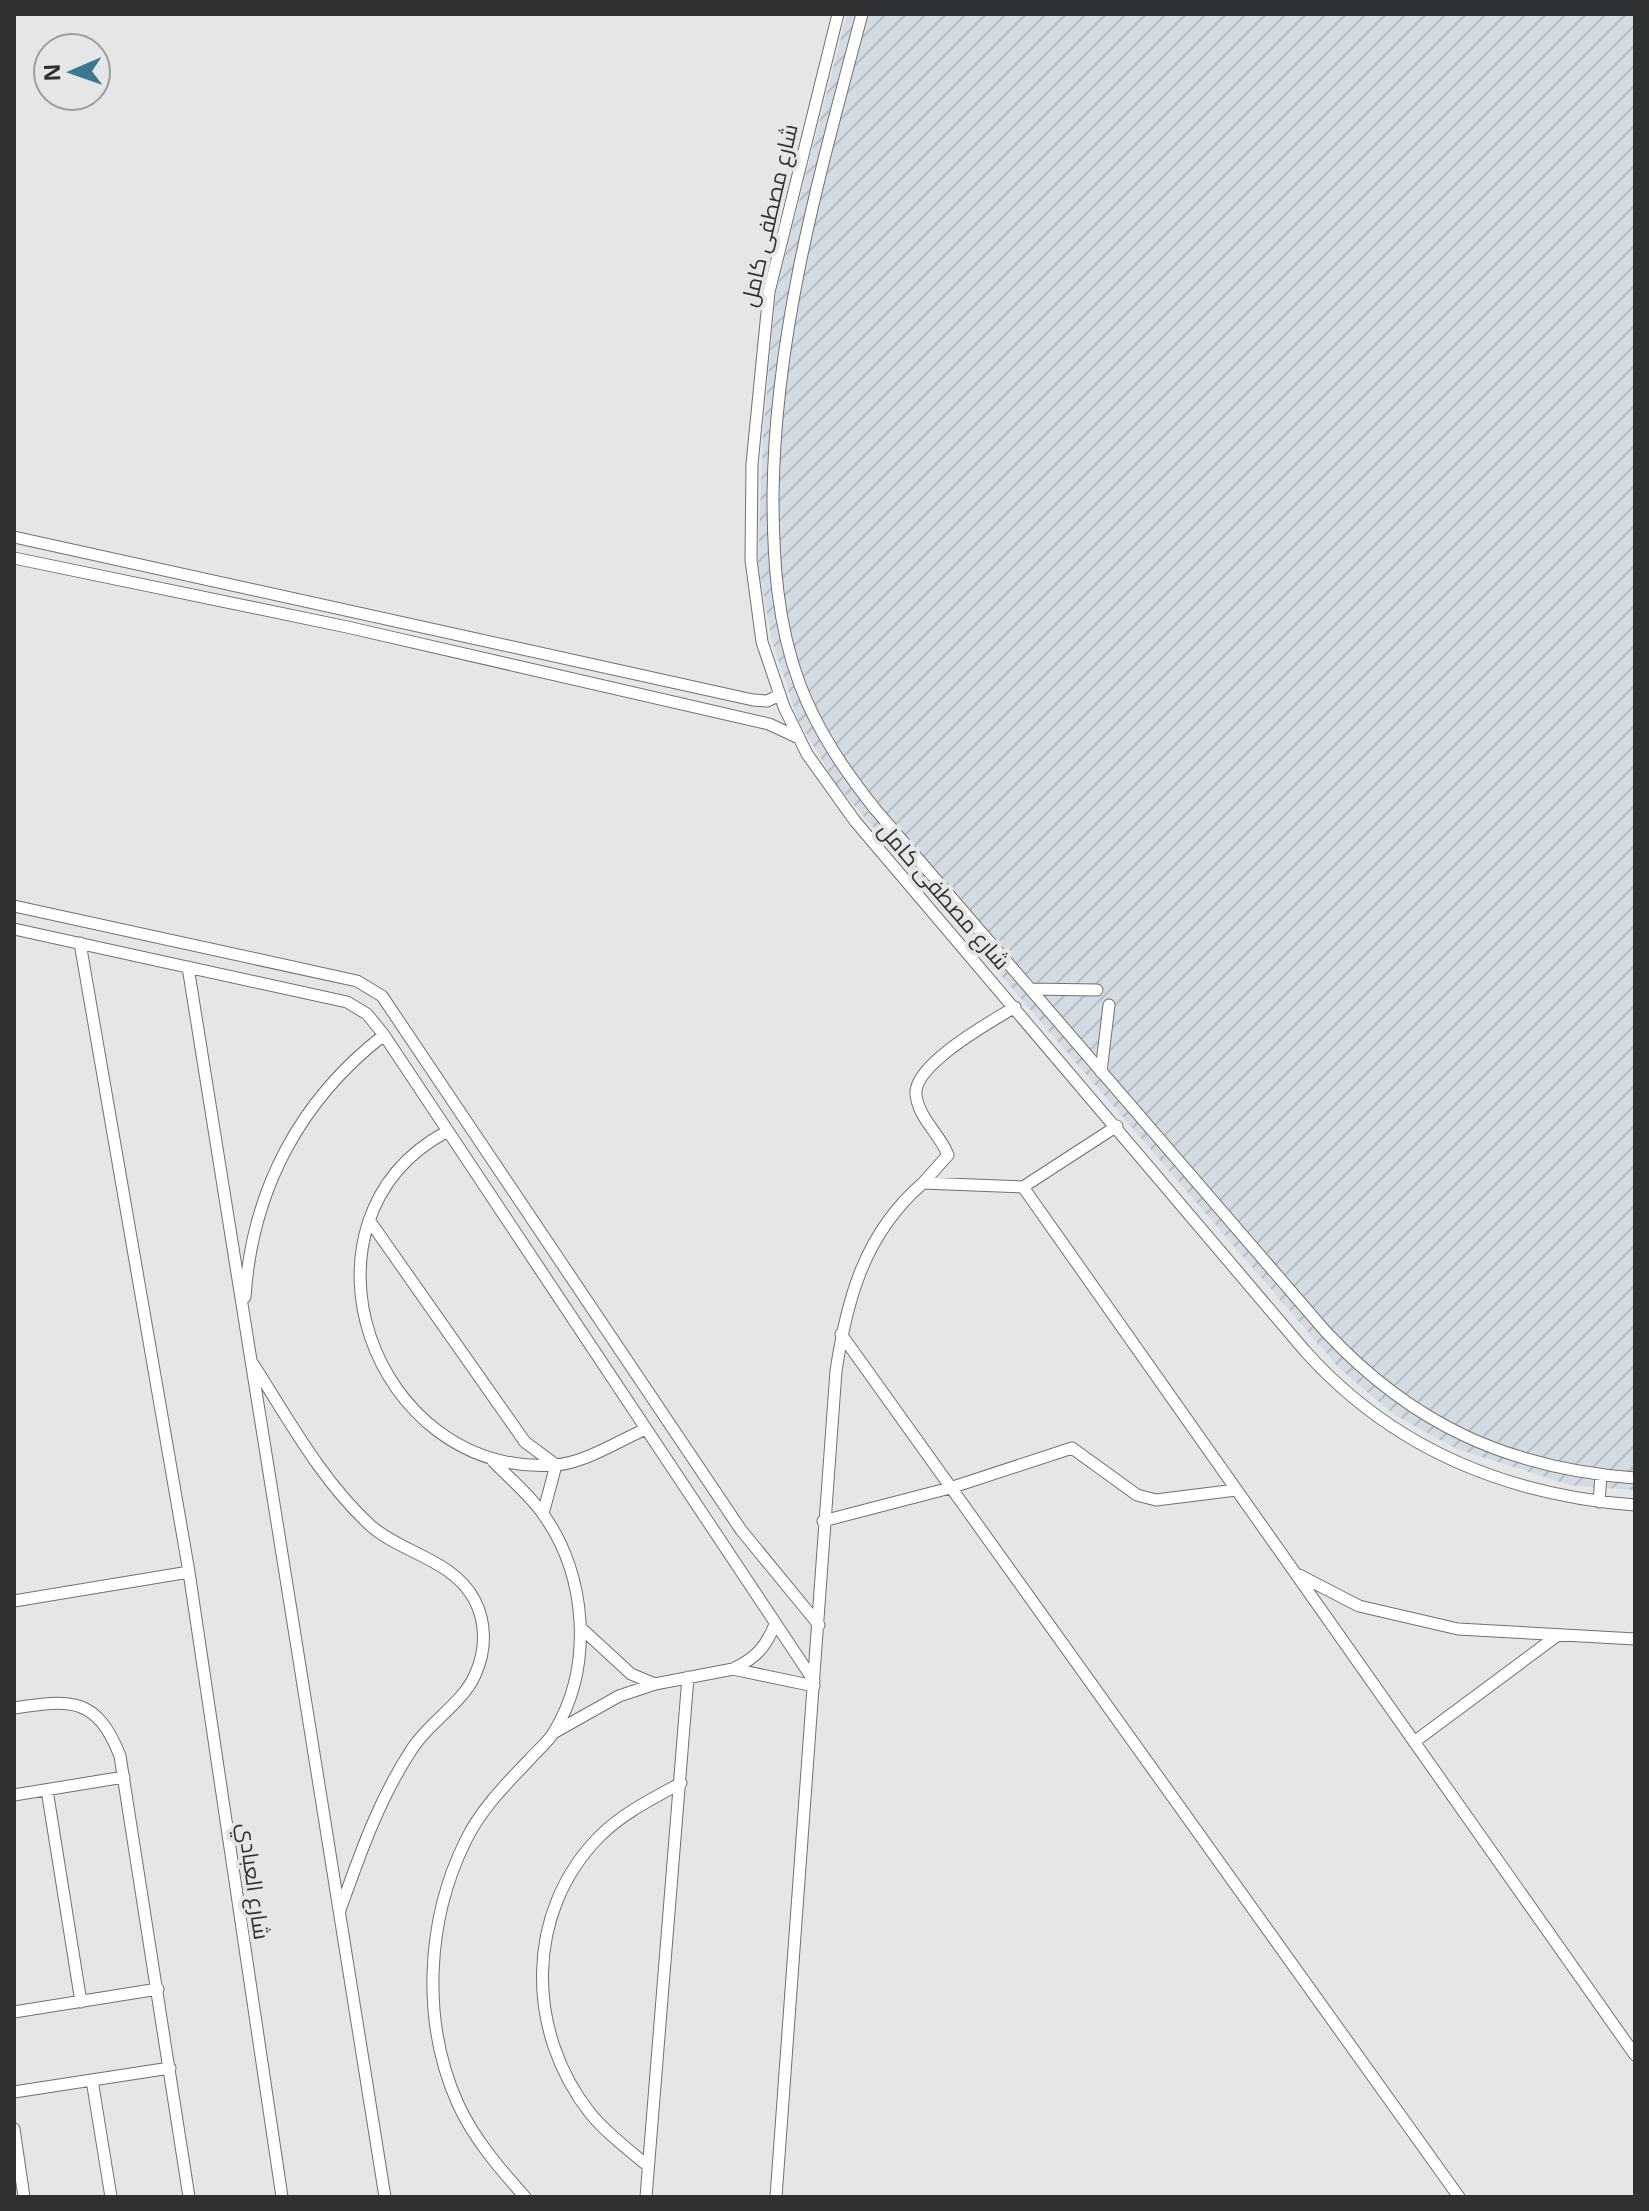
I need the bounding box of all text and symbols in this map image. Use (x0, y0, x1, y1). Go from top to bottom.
north arrow (32, 32, 112, 112)
text: N (36, 63, 66, 82)
street label: شارع مصطفى كامل (732, 121, 805, 310)
street label: شارع مصطفى كامل (872, 815, 1018, 976)
street label: شارع العبادي (229, 1821, 278, 1942)

